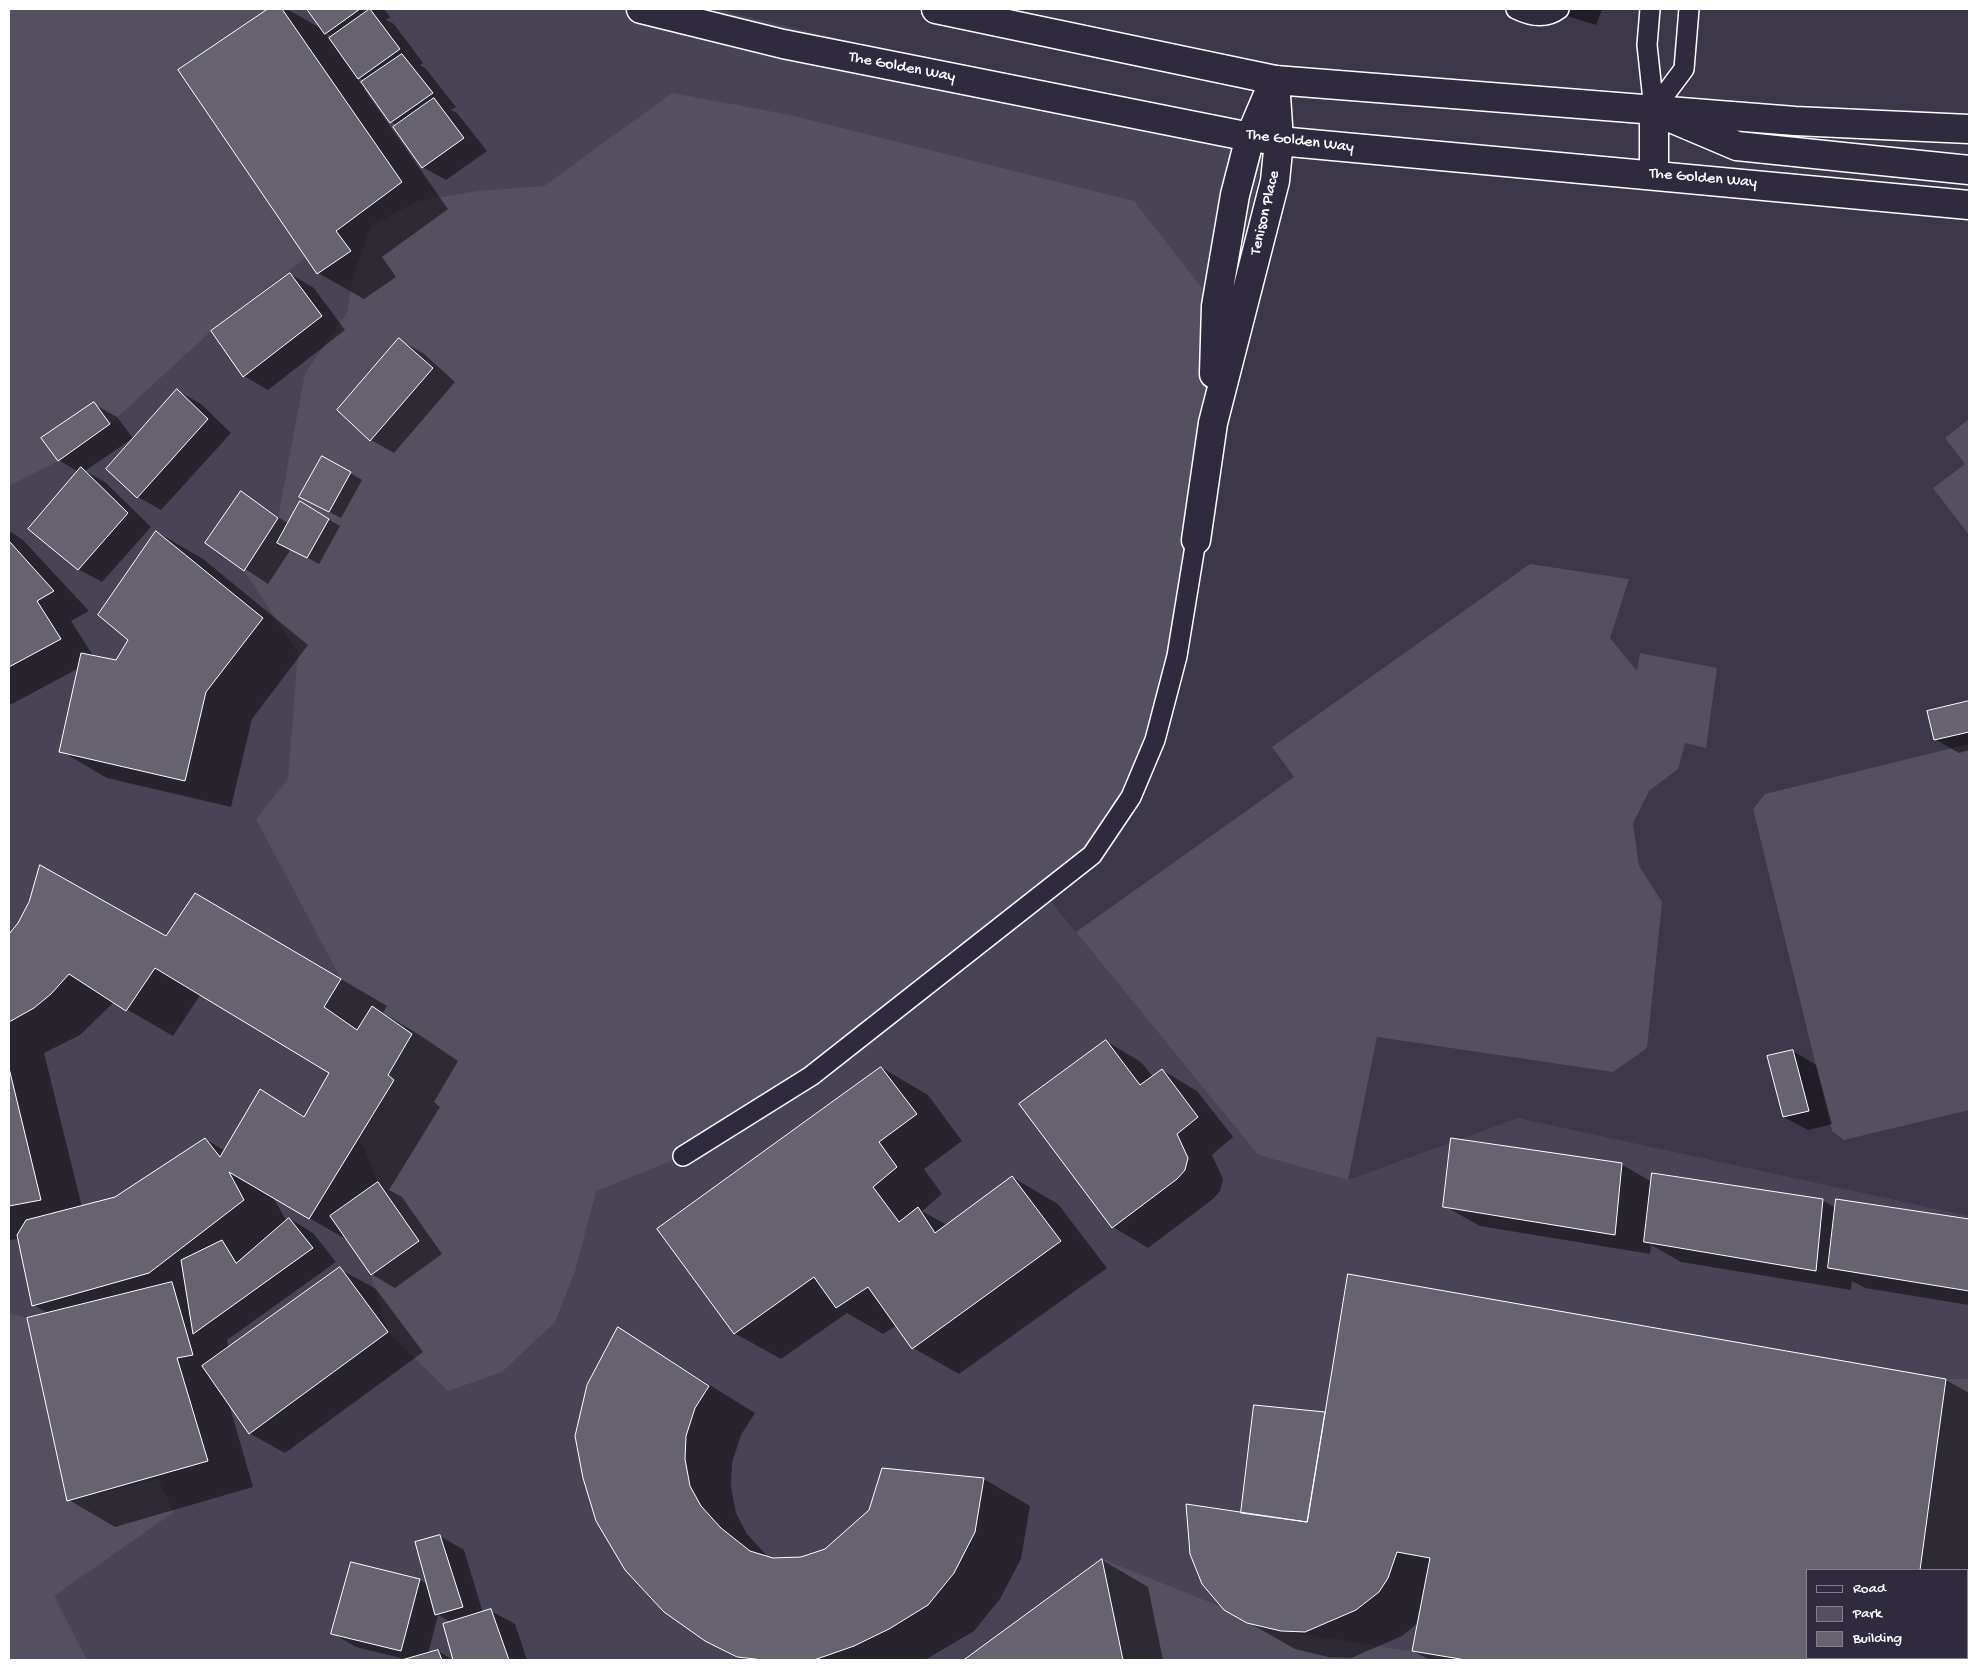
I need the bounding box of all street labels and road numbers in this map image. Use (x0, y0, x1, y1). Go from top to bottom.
street label: The Golden Way (847, 48, 957, 88)
street label: The Golden Way (1245, 126, 1355, 158)
street label: The Golden Way (1648, 165, 1758, 193)
street label: Tenison Place (1247, 169, 1285, 257)

